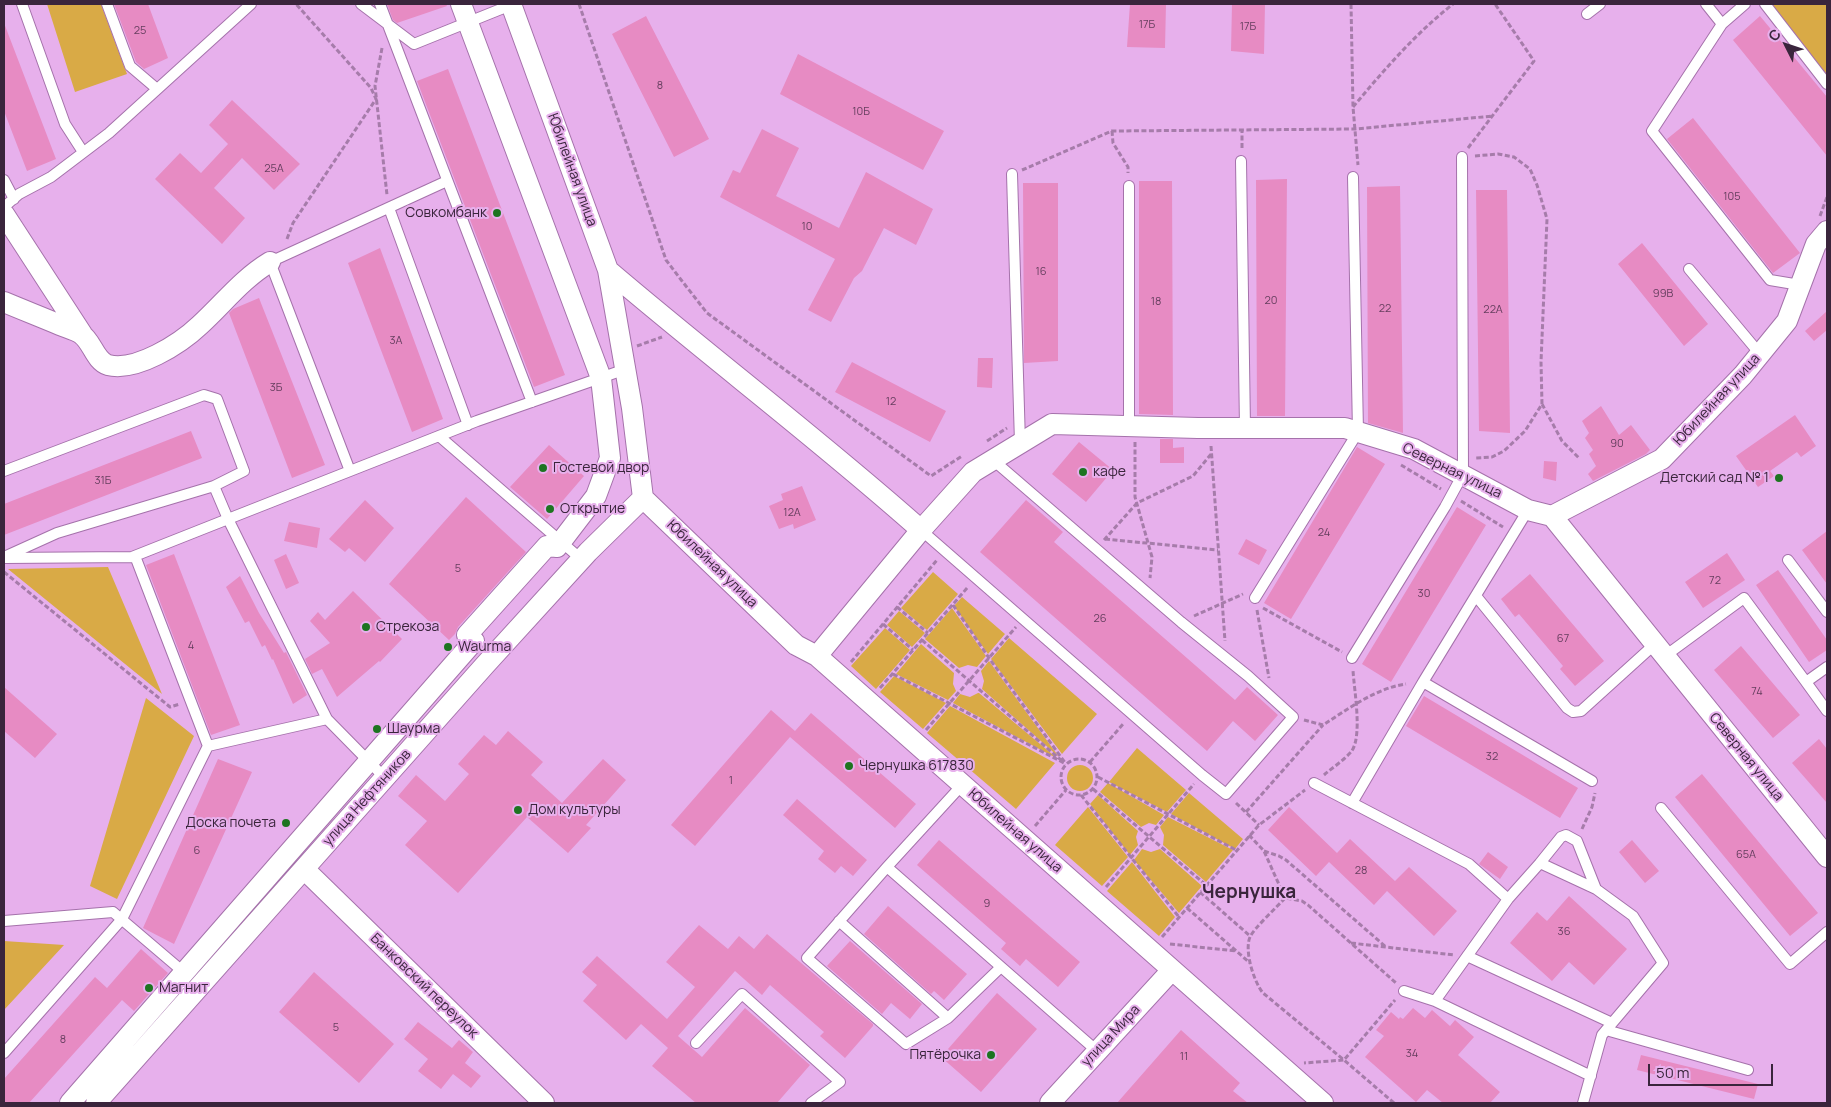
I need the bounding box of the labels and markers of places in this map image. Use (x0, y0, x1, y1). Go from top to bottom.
place label: Совкомбанк (405, 205, 487, 221)
marker: Совкомбанк (491, 207, 503, 219)
place label: Гостевой двор (553, 460, 649, 476)
marker: Гостевой двор (537, 462, 549, 474)
place label: кафе (1093, 464, 1126, 480)
marker: кафе (1077, 466, 1089, 478)
place label: Детский сад № 1 (1660, 470, 1769, 486)
marker: Детский сад № 1 (1773, 472, 1785, 484)
place label: Открытие (560, 501, 625, 517)
marker: Открытие (544, 503, 556, 515)
place label: Стрекоза (376, 619, 439, 635)
marker: Стрекоза (360, 621, 372, 633)
place label: Waurma (458, 639, 511, 655)
marker: Waurma (442, 641, 454, 653)
place label: Шаурма (387, 721, 440, 737)
marker: Шаурма (371, 723, 383, 735)
place label: Чернушка 617830 (859, 758, 974, 774)
marker: Чернушка 617830 (843, 760, 855, 772)
place label: Дом культуры (528, 802, 621, 818)
marker: Дом культуры (512, 804, 524, 816)
place label: Доска почета (186, 815, 276, 831)
marker: Доска почета (280, 817, 292, 829)
place label: Магнит (159, 980, 208, 996)
marker: Магнит (143, 982, 155, 994)
place label: Пятёрочка (909, 1047, 981, 1063)
marker: Пятёрочка (985, 1049, 997, 1061)

